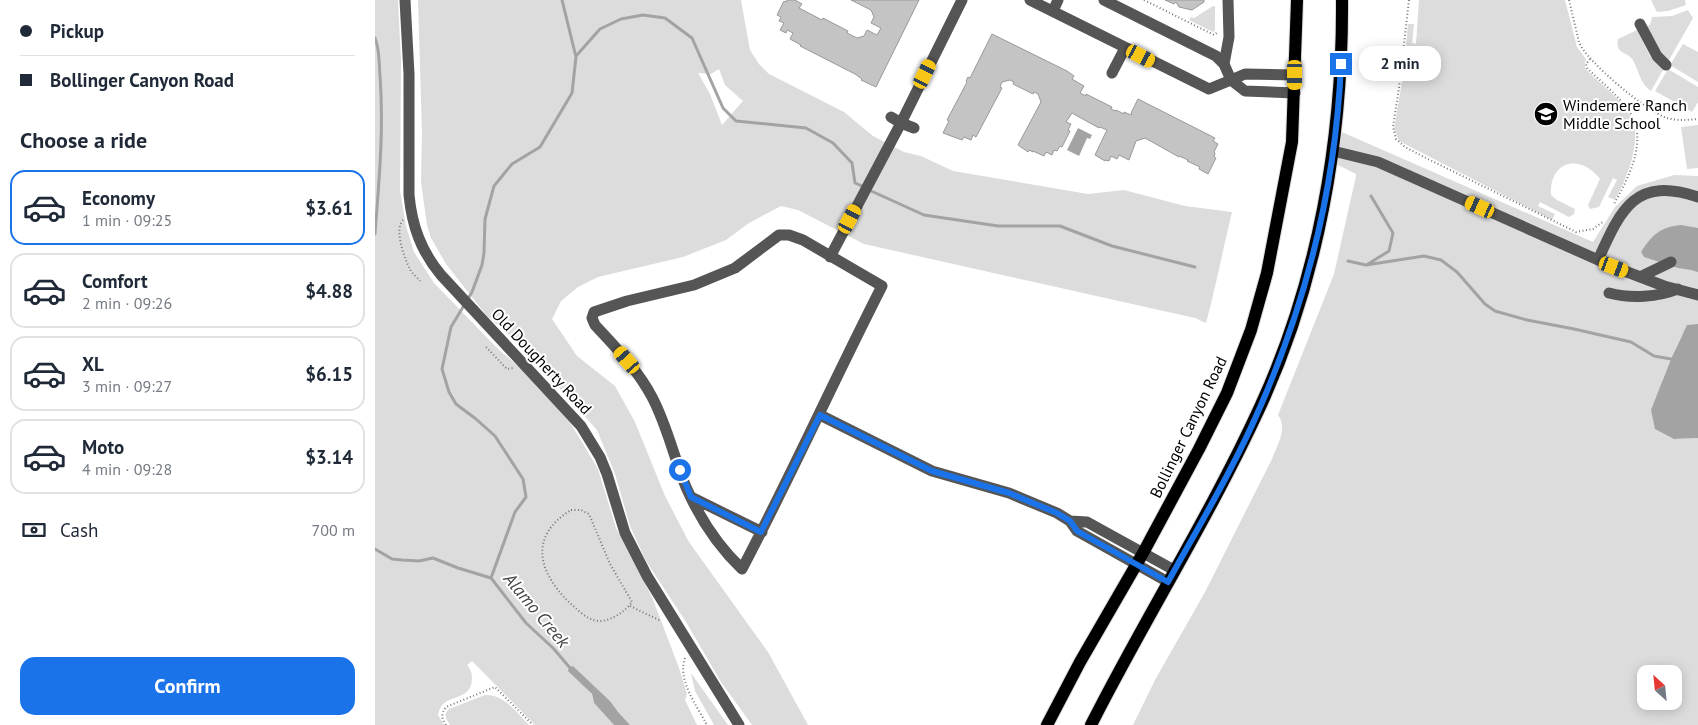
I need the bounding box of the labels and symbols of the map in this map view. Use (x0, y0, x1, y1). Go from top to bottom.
car (1124, 43, 1157, 69)
callout: 2 min (1359, 46, 1441, 82)
route end (1330, 53, 1352, 75)
car (911, 57, 938, 91)
car (1287, 60, 1302, 90)
place label: Windemere Ranch Middle School (1563, 95, 1687, 133)
school or university icon: Windemere Ranch Middle School (1533, 101, 1559, 127)
car (1463, 194, 1496, 220)
car (836, 202, 863, 236)
car (1597, 255, 1630, 279)
street label: Old Dougherty Road (488, 304, 596, 418)
car (611, 344, 642, 376)
street label: Bollinger Canyon Road (1145, 353, 1231, 501)
route start (669, 459, 691, 481)
water label: Alamo Creek (498, 567, 576, 653)
north arrow (1637, 665, 1683, 710)

